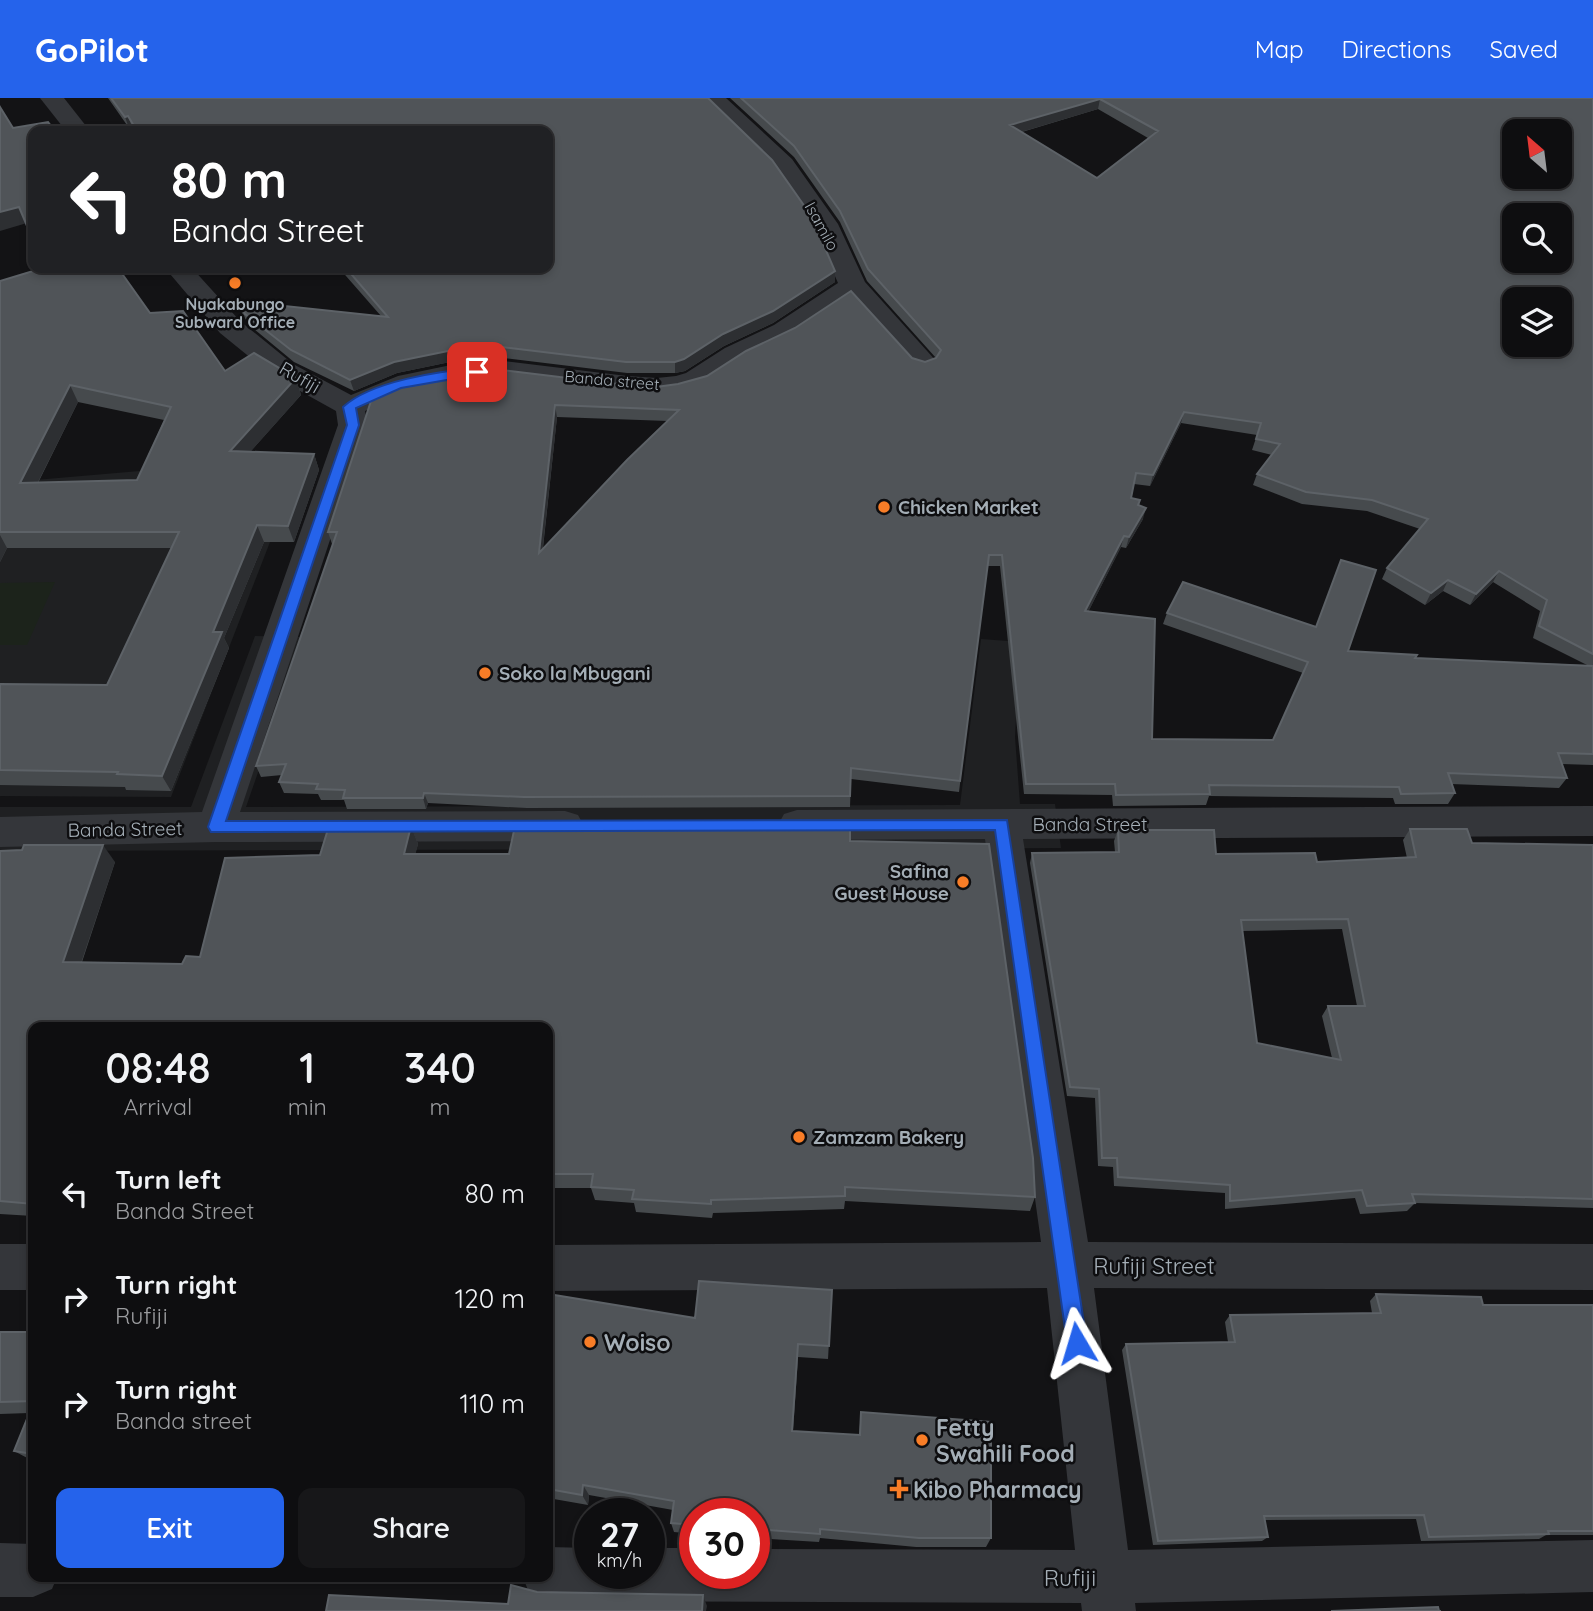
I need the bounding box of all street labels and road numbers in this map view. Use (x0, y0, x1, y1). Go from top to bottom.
street label: Isamilo (801, 198, 843, 254)
street label: Rufiji (275, 356, 325, 398)
street label: Banda street (564, 366, 660, 394)
street label: Banda Street (1032, 812, 1148, 836)
street label: Banda Street (67, 816, 183, 842)
street label: Rufiji Street (1093, 1251, 1215, 1280)
street label: Rufiji (1044, 1563, 1096, 1592)

